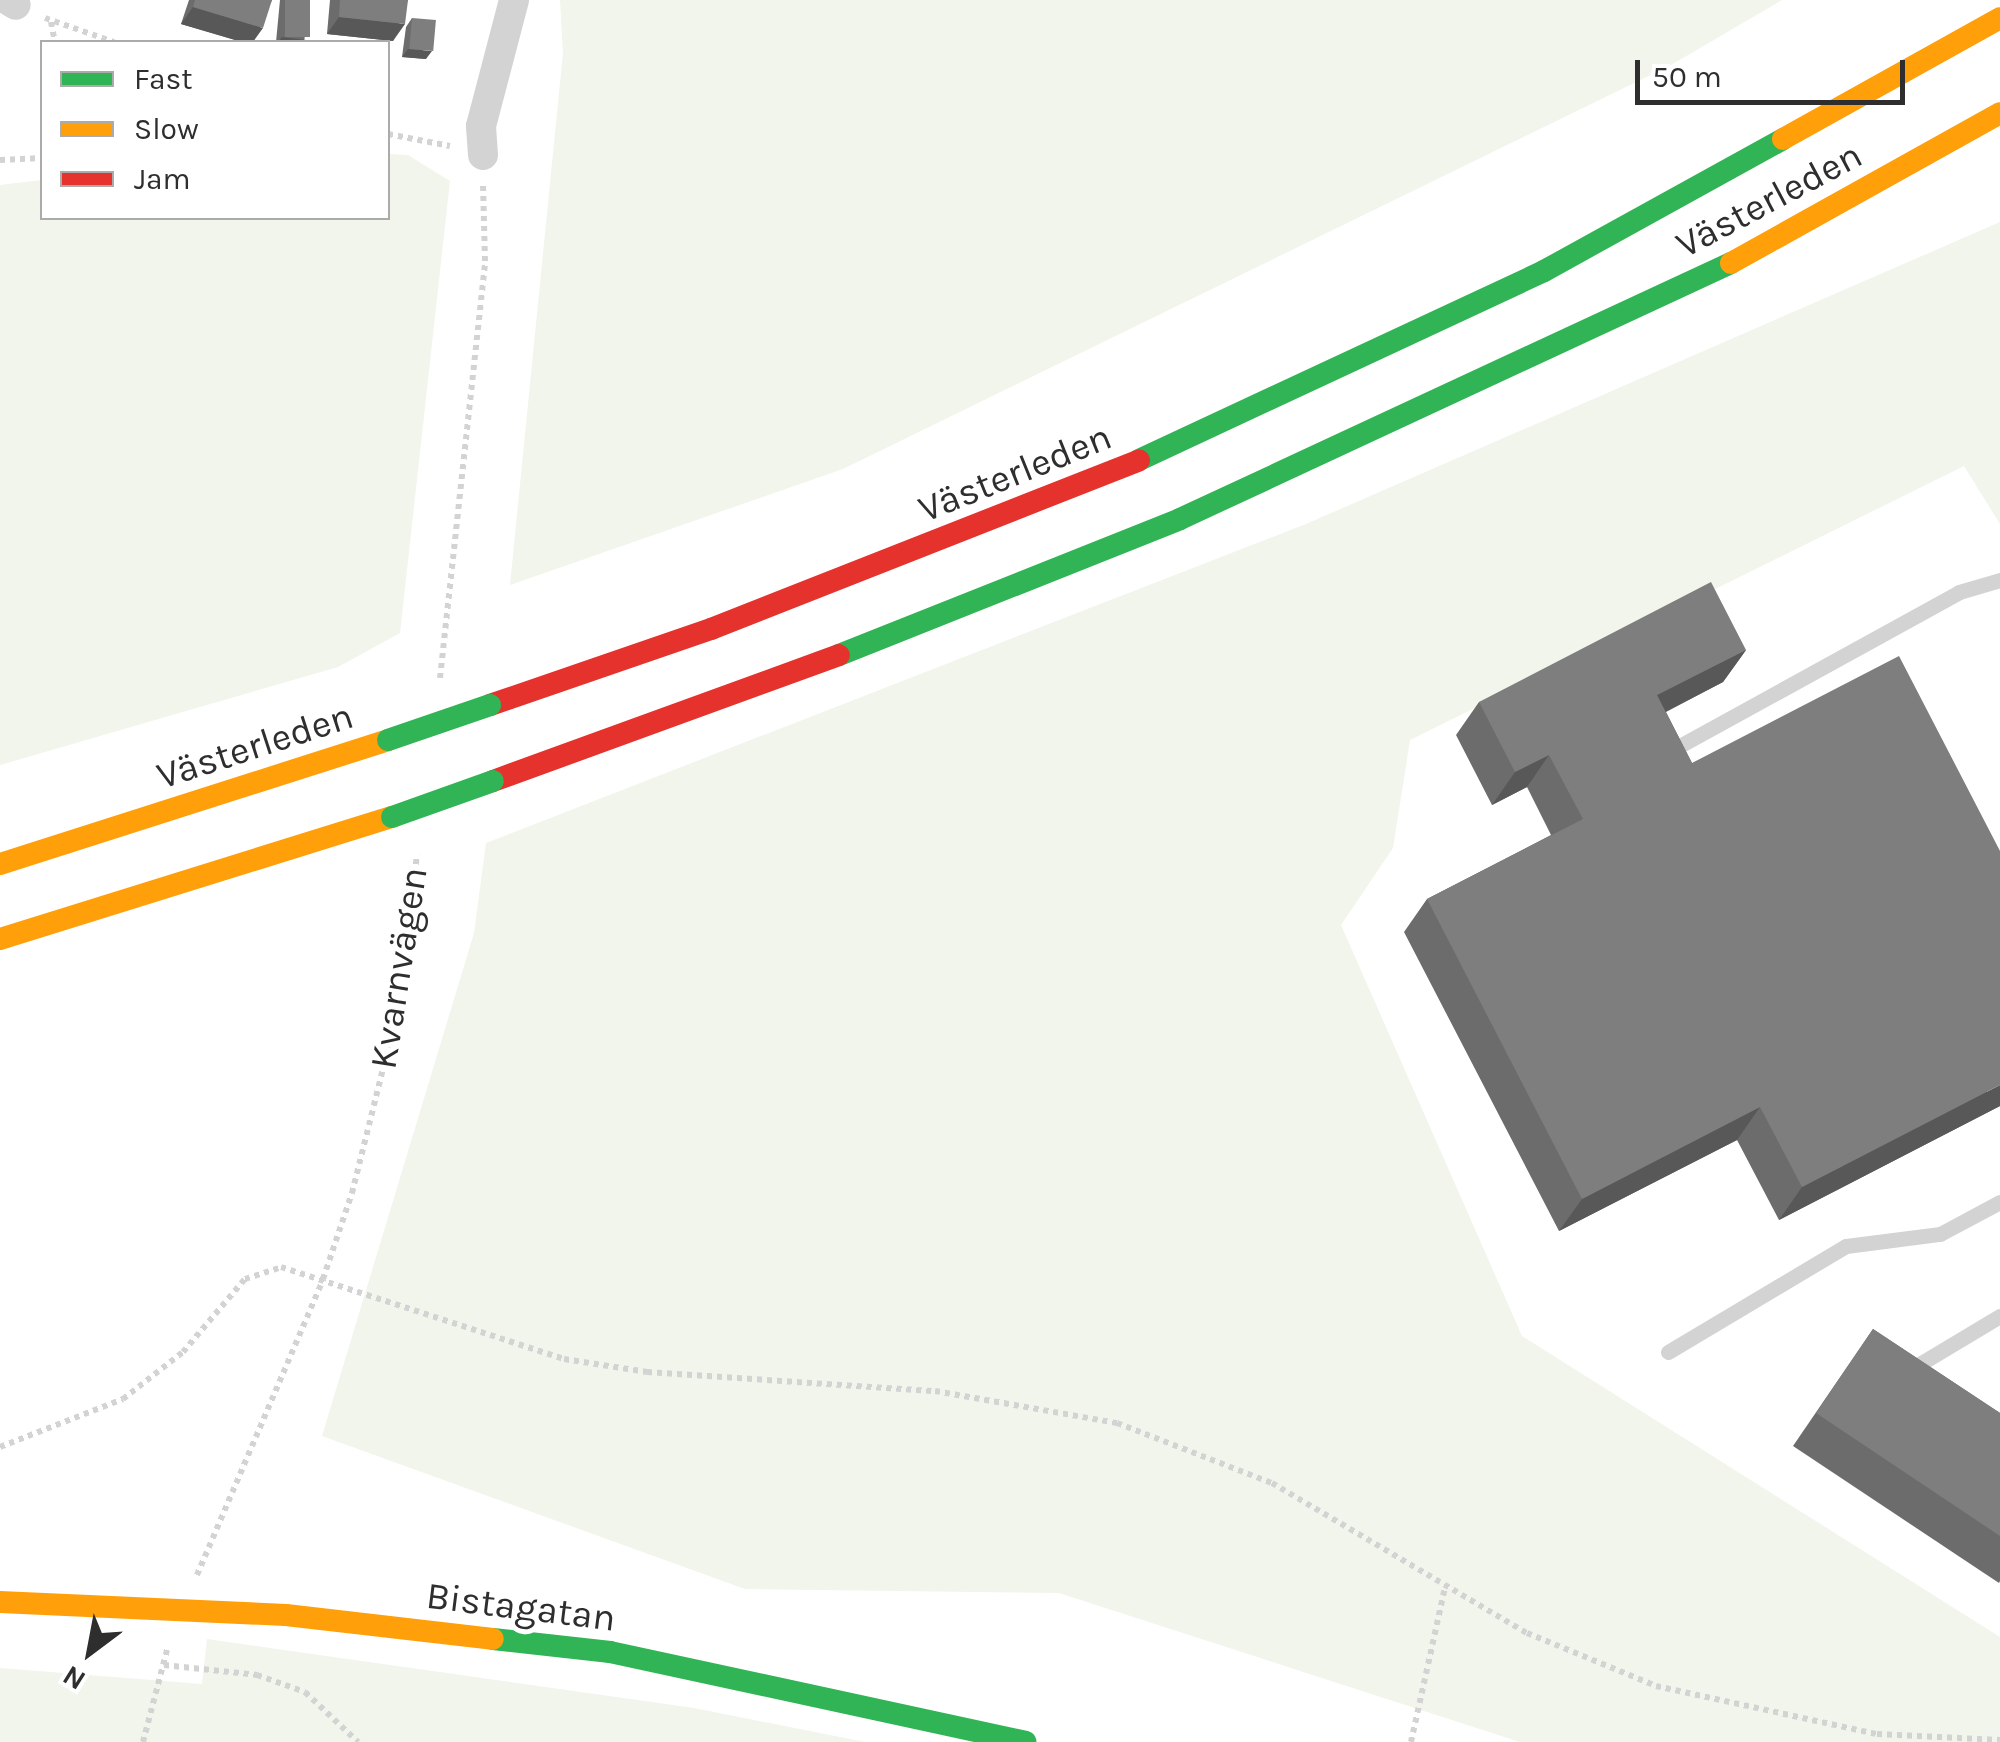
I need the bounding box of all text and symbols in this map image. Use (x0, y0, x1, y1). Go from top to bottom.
legend (40, 40, 390, 220)
scale bar (1640, 40, 1910, 102)
text: 50 m (1652, 59, 1722, 95)
text: Fast (134, 61, 193, 97)
text: Slow (134, 111, 199, 147)
street label: Västerleden (1668, 132, 1870, 268)
text: Jam (134, 161, 191, 197)
street label: Västerleden (912, 414, 1118, 532)
street label: Västerleden (151, 693, 359, 799)
street label: Kvarnvägen (361, 864, 437, 1072)
street label: Bistagatan (424, 1573, 618, 1641)
north arrow (40, 1602, 140, 1702)
text: N (57, 1659, 91, 1697)

